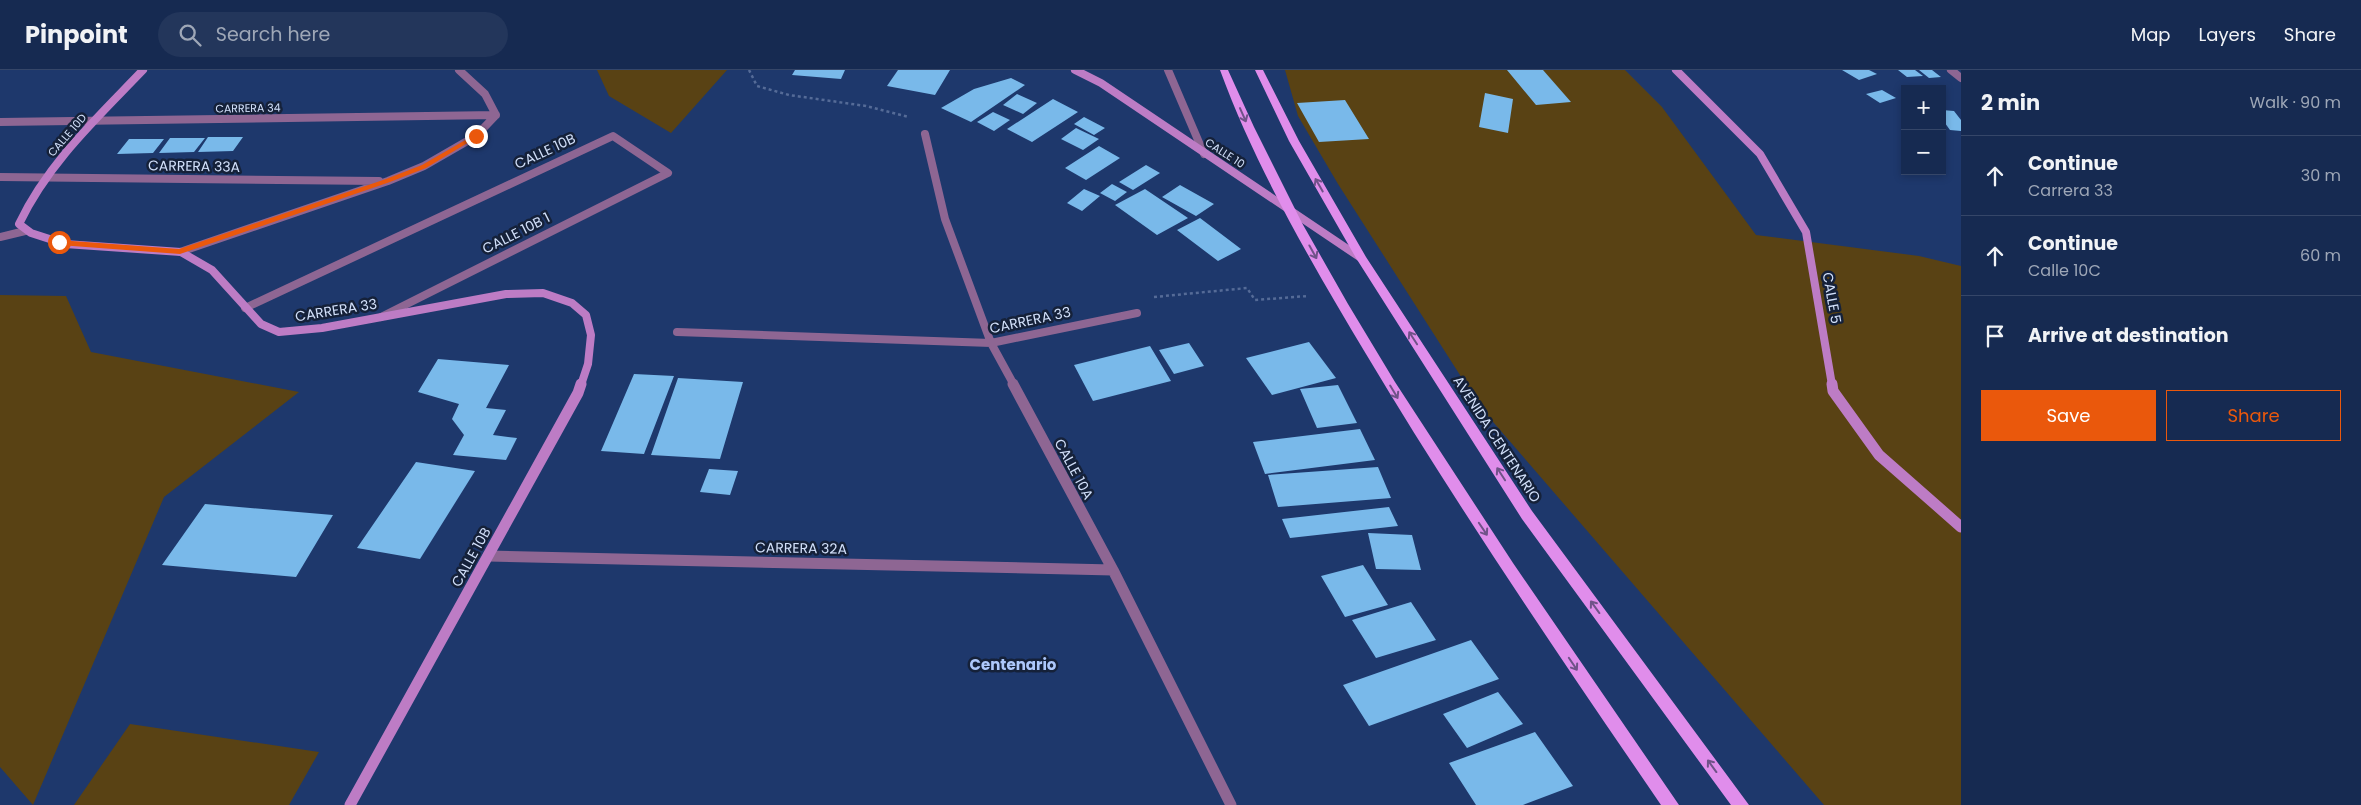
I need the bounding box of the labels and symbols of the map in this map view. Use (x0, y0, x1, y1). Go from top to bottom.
street label: CARRERA 34 (215, 99, 281, 117)
one-way arrow (1239, 107, 1249, 122)
street label: CALLE 10D (44, 110, 90, 160)
route end (465, 125, 488, 148)
street label: CALLE 10B (511, 128, 579, 174)
street label: CALLE 10 (1202, 134, 1248, 172)
street label: CARRERA 33A (148, 155, 240, 177)
one-way arrow (1314, 179, 1324, 193)
street label: CALLE 10B 1 (479, 207, 553, 259)
route start (48, 231, 71, 254)
one-way arrow (1308, 244, 1318, 259)
street label: CALLE 5 (1818, 271, 1846, 325)
street label: CARRERA 33 (294, 294, 378, 326)
street label: CARRERA 33 (988, 302, 1072, 338)
one-way arrow (1407, 331, 1417, 345)
street label: AVENIDA CENTENARIO (1449, 372, 1545, 506)
one-way arrow (1390, 385, 1400, 399)
street label: CALLE 10A (1050, 435, 1098, 503)
one-way arrow (1496, 467, 1506, 481)
one-way arrow (1477, 522, 1488, 536)
street label: CALLE 10B (446, 524, 496, 590)
street label: CARRERA 32A (755, 537, 847, 559)
one-way arrow (1590, 600, 1600, 614)
district label: Centenario (970, 654, 1057, 675)
one-way arrow (1568, 657, 1578, 671)
one-way arrow (1707, 759, 1717, 773)

